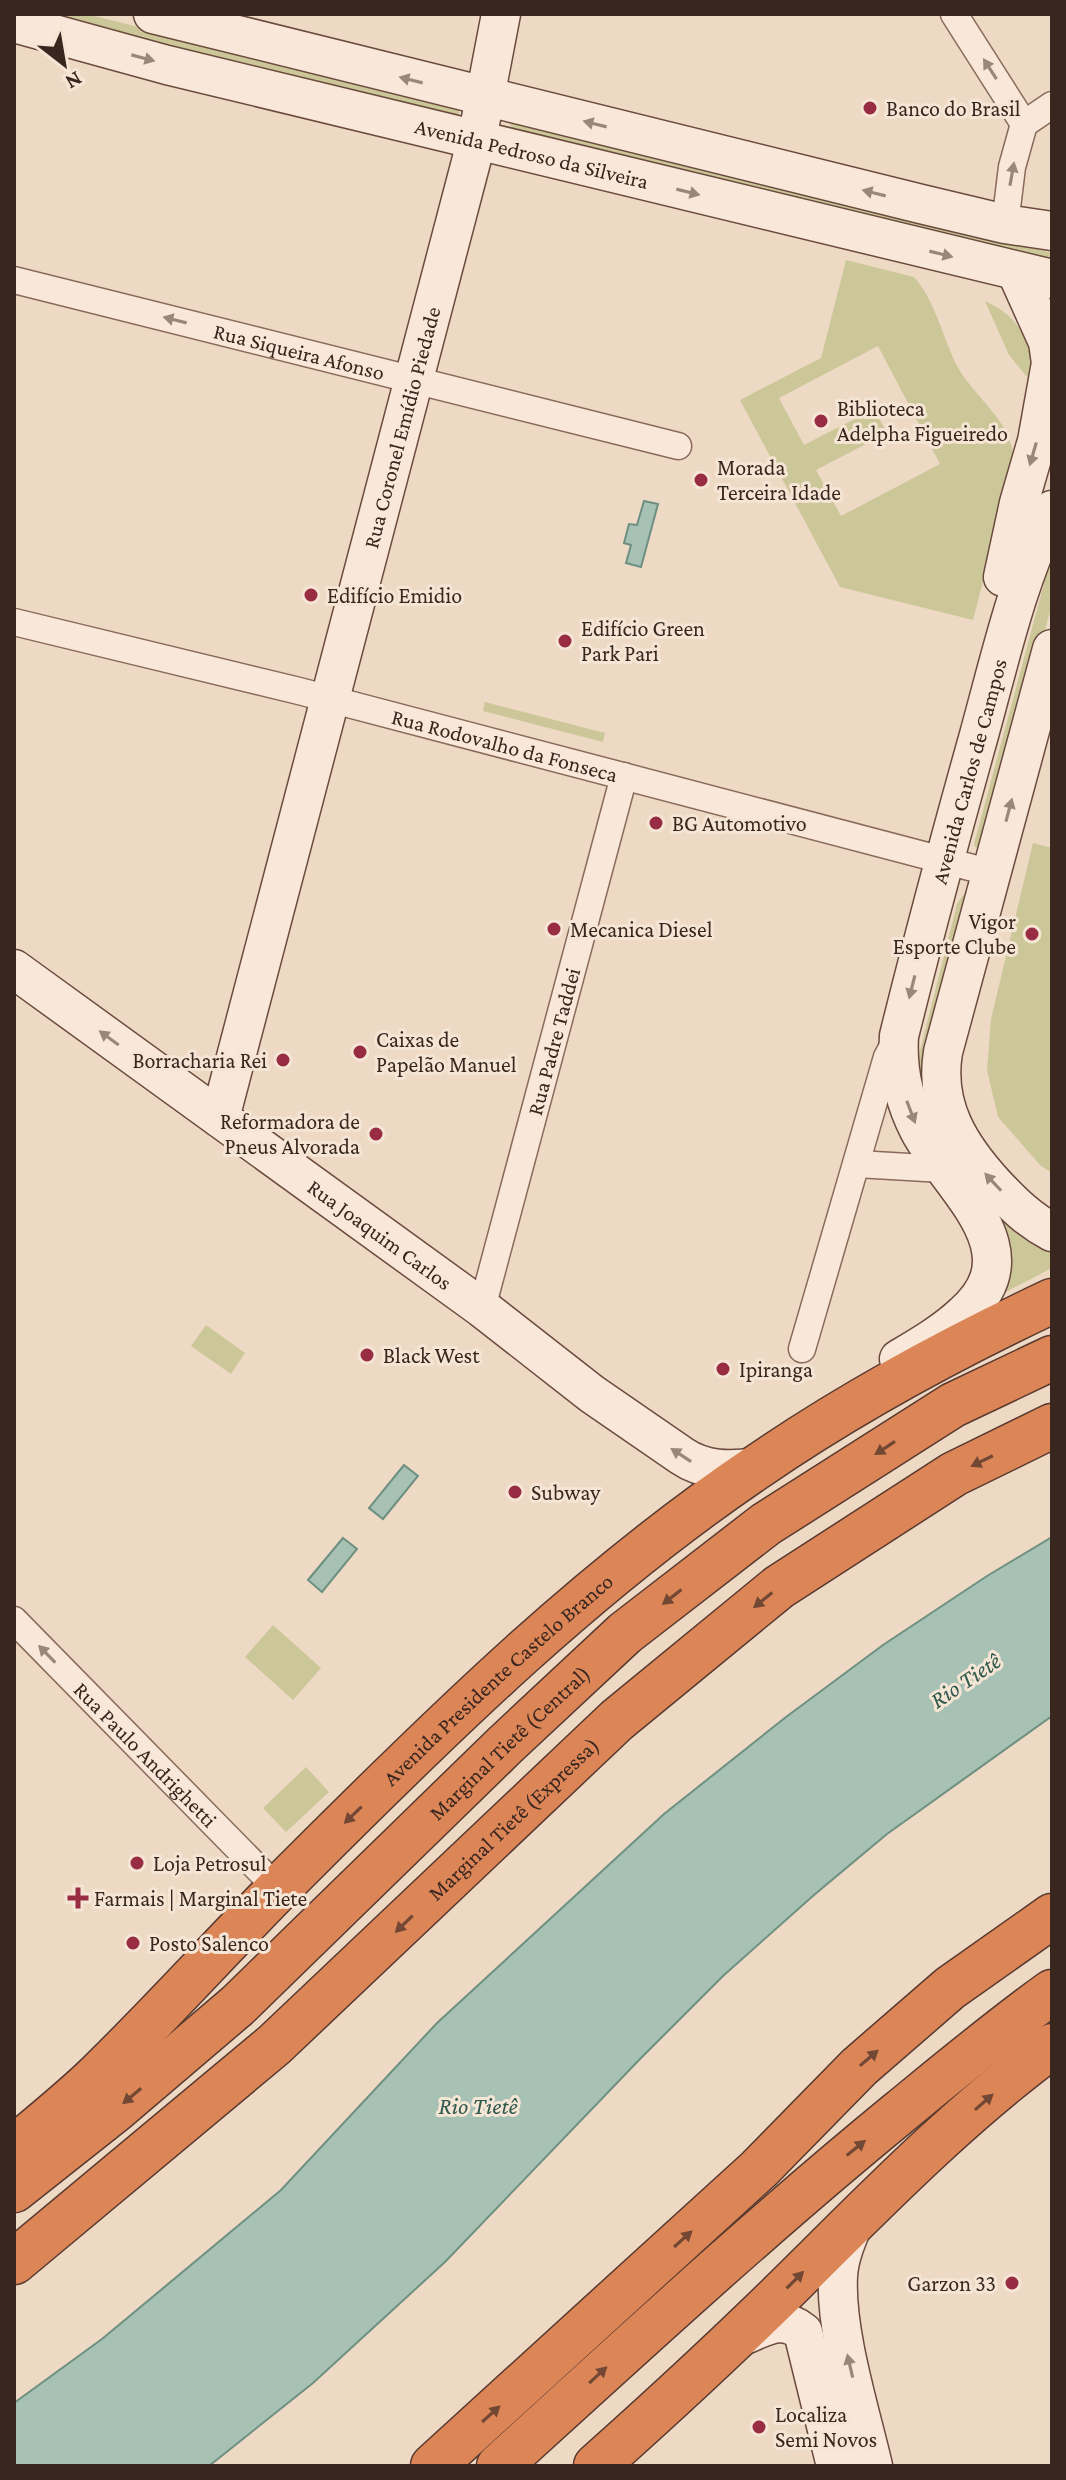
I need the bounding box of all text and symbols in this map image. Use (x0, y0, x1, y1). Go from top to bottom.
north arrow (24, 24, 104, 104)
one-way arrow (131, 53, 156, 65)
one-way arrow (983, 58, 997, 80)
text: N (61, 66, 87, 95)
one-way arrow (398, 73, 423, 85)
place label: Banco do Brasil (886, 96, 1021, 121)
marker: Banco do Brasil (861, 99, 879, 117)
street label: Avenida Pedroso da Silveira (412, 113, 651, 194)
one-way arrow (582, 118, 607, 130)
one-way arrow (1007, 161, 1019, 186)
one-way arrow (676, 186, 701, 199)
one-way arrow (862, 186, 887, 199)
one-way arrow (928, 248, 953, 260)
street label: Rua Coronel Emídio Piedade (358, 304, 445, 551)
one-way arrow (162, 313, 187, 325)
street label: Rua Siqueira Afonso (211, 318, 387, 385)
place label: Biblioteca Adelpha Figueiredo (837, 396, 1008, 446)
marker: Biblioteca Adelpha Figueiredo (812, 412, 830, 430)
one-way arrow (1026, 442, 1039, 466)
place label: Morada Terceira Idade (717, 455, 841, 505)
marker: Morada Terceira Idade (692, 471, 710, 489)
place label: Edifício Emidio (327, 583, 462, 608)
marker: Edifício Emidio (302, 586, 320, 604)
place label: Edifício Green Park Pari (581, 616, 705, 666)
marker: Edifício Green Park Pari (556, 632, 574, 650)
street label: Avenida Carlos de Campos (926, 656, 1011, 887)
street label: Rua Rodovalho da Fonseca (389, 703, 621, 787)
one-way arrow (1004, 797, 1016, 822)
place label: BG Automotivo (672, 811, 807, 836)
marker: BG Automotivo (647, 814, 665, 832)
place label: Vigor Esporte Clube (893, 909, 1016, 959)
place label: Mecanica Diesel (570, 917, 713, 942)
marker: Mecanica Diesel (545, 920, 563, 938)
marker: Vigor Esporte Clube (1023, 925, 1041, 943)
street label: Rua Padre Taddei (522, 965, 585, 1118)
one-way arrow (905, 974, 917, 999)
place label: Caixas de Papelão Manuel (376, 1027, 517, 1077)
one-way arrow (99, 1031, 120, 1046)
marker: Caixas de Papelão Manuel (351, 1043, 369, 1061)
place label: Borracharia Rei (132, 1048, 267, 1073)
marker: Borracharia Rei (274, 1051, 292, 1069)
one-way arrow (905, 1100, 918, 1124)
place label: Reformadora de Pneus Alvorada (220, 1109, 360, 1159)
marker: Reformadora de Pneus Alvorada (367, 1125, 385, 1143)
one-way arrow (984, 1173, 1002, 1192)
street label: Rua Joaquim Carlos (303, 1174, 457, 1295)
place label: Black West (383, 1343, 480, 1368)
marker: Black West (358, 1346, 376, 1364)
place label: Ipiranga (739, 1357, 813, 1382)
marker: Ipiranga (714, 1360, 732, 1378)
one-way arrow (874, 1441, 896, 1455)
one-way arrow (670, 1449, 692, 1463)
one-way arrow (970, 1454, 994, 1468)
place label: Subway (531, 1480, 601, 1505)
marker: Subway (506, 1483, 524, 1501)
street label: Avenida Presidente Castelo Branco (377, 1568, 618, 1790)
one-way arrow (662, 1588, 682, 1604)
one-way arrow (753, 1591, 773, 1608)
one-way arrow (38, 1645, 57, 1664)
water label: Rio Tietê (925, 1646, 1006, 1713)
street label: Marginal Tietê (Central) (423, 1660, 595, 1825)
street label: Rua Paulo Andrighetti (69, 1676, 222, 1832)
street label: Marginal Tietê (Expressa) (422, 1732, 604, 1905)
one-way arrow (344, 1805, 363, 1824)
place label: Loja Petrosul (153, 1851, 267, 1876)
marker: Loja Petrosul (128, 1854, 146, 1872)
place label: Farmais | Marginal Tiete (94, 1886, 307, 1911)
marker: Farmais | Marginal Tiete (69, 1889, 87, 1907)
one-way arrow (395, 1915, 414, 1933)
place label: Posto Salenco (149, 1931, 269, 1956)
marker: Posto Salenco (124, 1934, 142, 1952)
one-way arrow (860, 2049, 879, 2067)
one-way arrow (122, 2087, 142, 2104)
water label: Rio Tietê (438, 2092, 518, 2119)
one-way arrow (975, 2093, 994, 2111)
one-way arrow (846, 2140, 866, 2157)
one-way arrow (673, 2230, 692, 2248)
one-way arrow (785, 2271, 804, 2290)
place label: Garzon 33 (907, 2271, 996, 2296)
marker: Garzon 33 (1003, 2274, 1021, 2292)
one-way arrow (843, 2354, 856, 2379)
one-way arrow (588, 2367, 607, 2385)
place label: Localiza Semi Novos (775, 2402, 877, 2452)
one-way arrow (481, 2405, 500, 2423)
marker: Localiza Semi Novos (750, 2418, 768, 2436)

